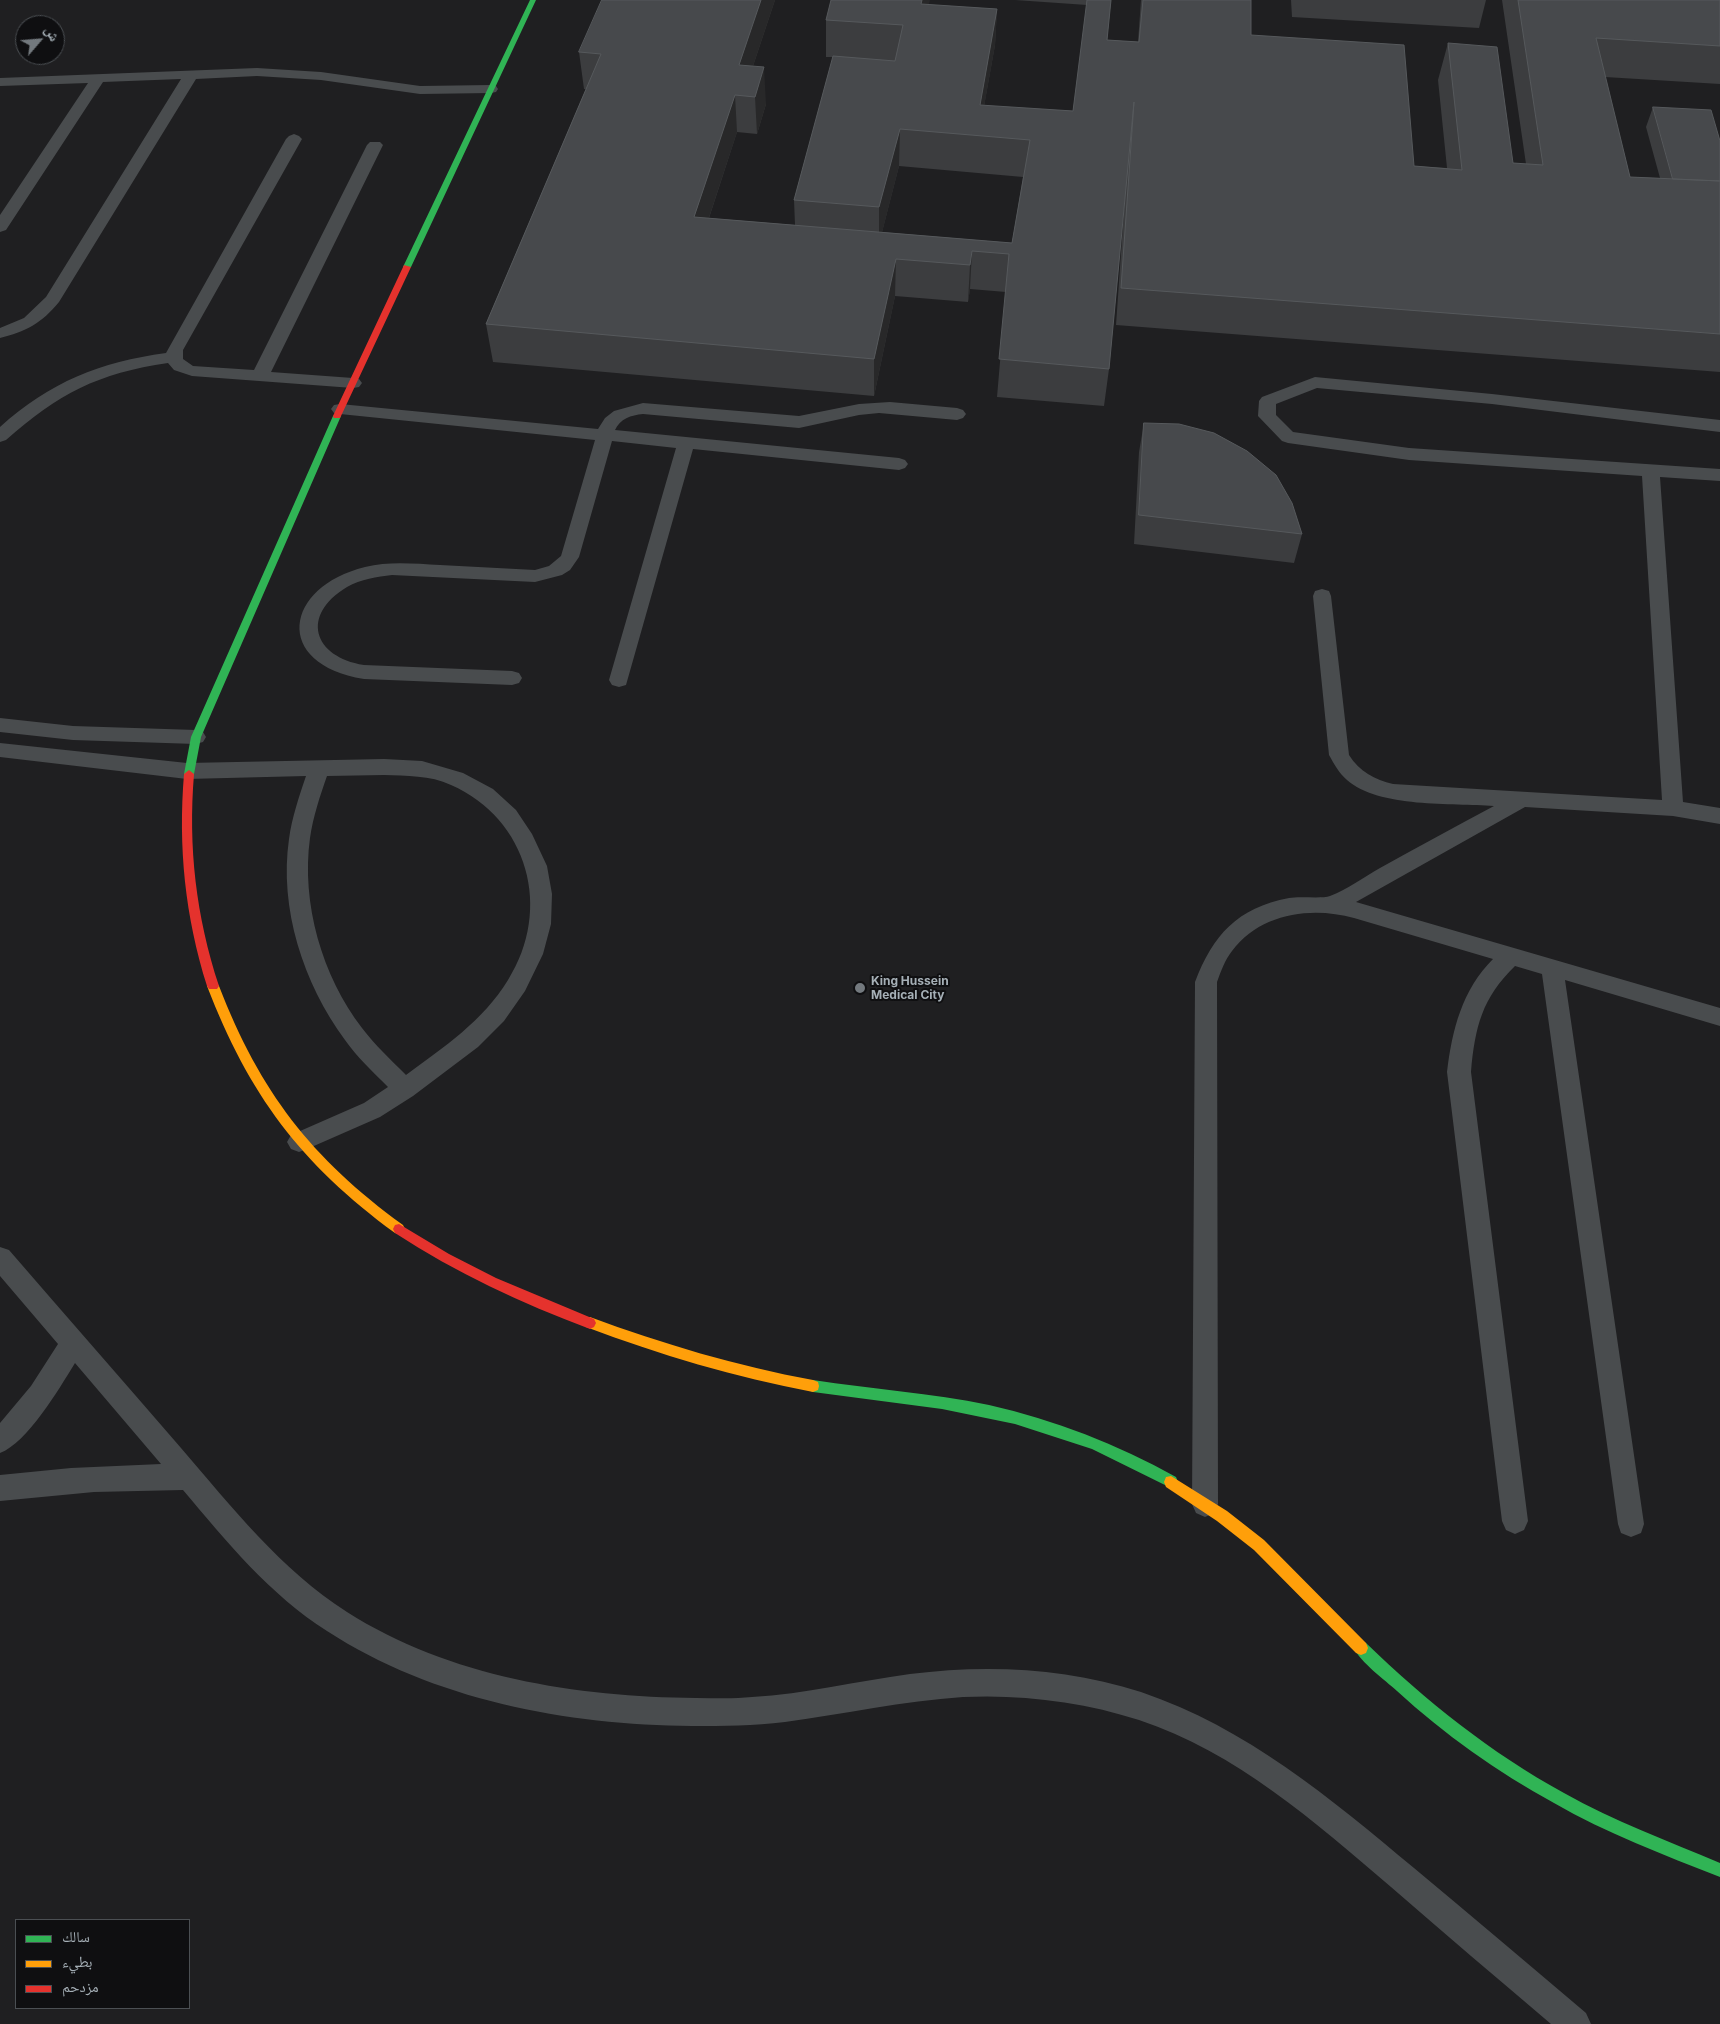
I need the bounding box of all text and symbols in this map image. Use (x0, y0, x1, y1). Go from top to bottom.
north arrow (15, 15, 65, 65)
text: ش (42, 23, 64, 44)
place label: King Hussein Medical City (871, 974, 949, 1002)
marker: King Hussein Medical City (853, 981, 867, 995)
legend (15, 1919, 190, 2009)
text: سالك (62, 1927, 90, 1946)
text: بطيء (62, 1952, 92, 1971)
text: مزدحم (62, 1977, 99, 1996)

